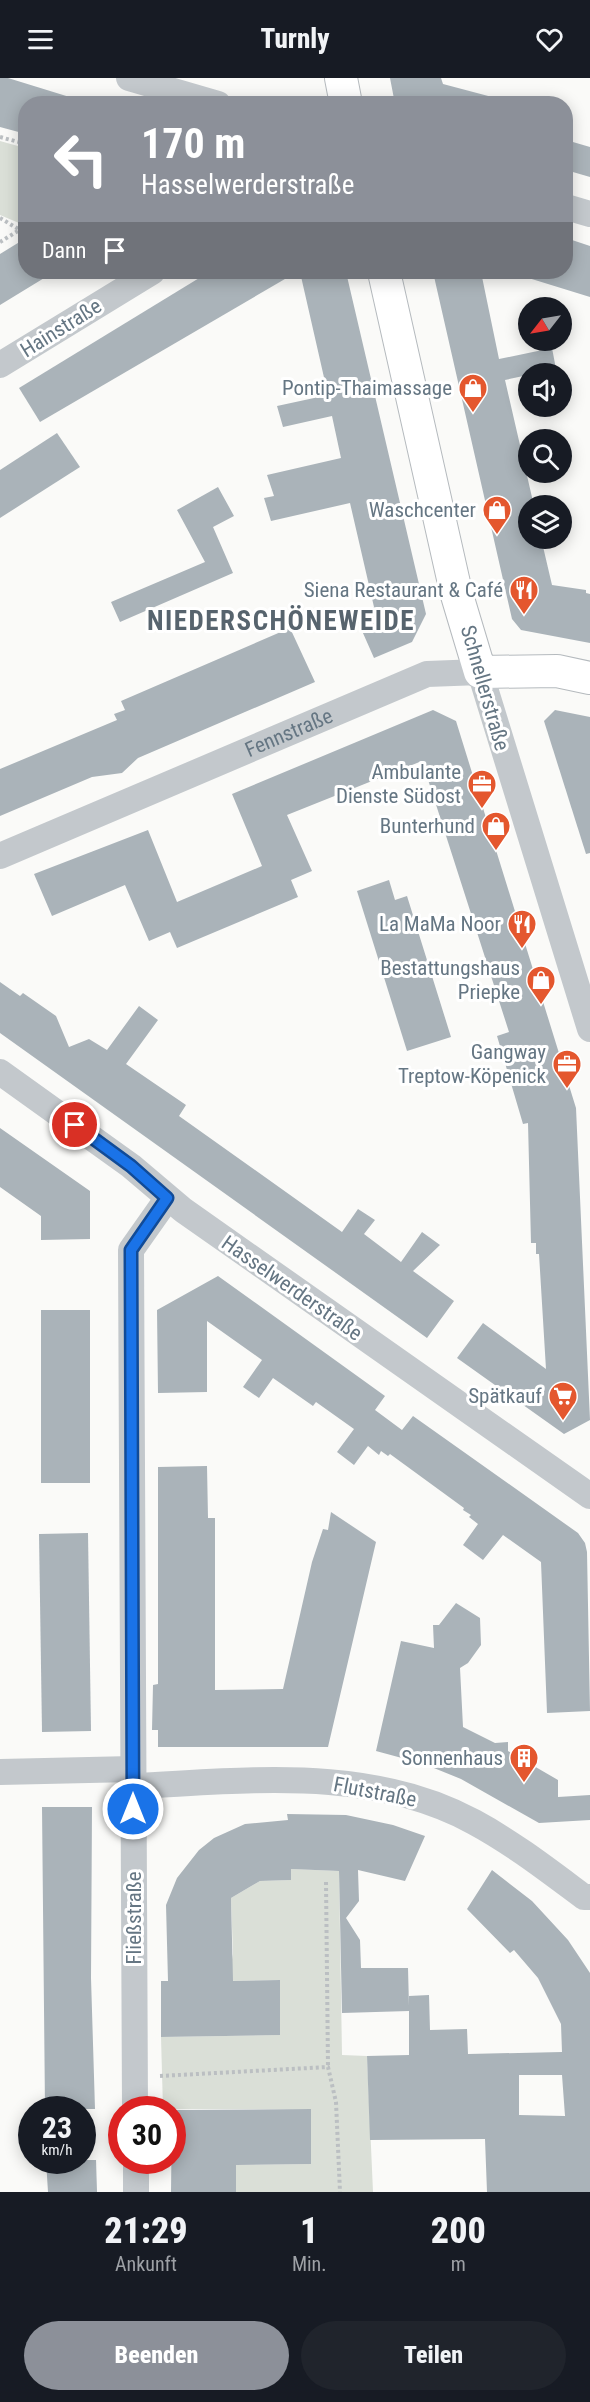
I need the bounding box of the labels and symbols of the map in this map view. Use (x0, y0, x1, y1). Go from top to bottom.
street label: Hainstraße (16, 294, 106, 362)
north arrow (518, 297, 572, 351)
shop icon: Pontip-Thaimassage (457, 372, 489, 414)
place label: Pontip-Thaimassage (282, 376, 452, 400)
shop icon: Waschcenter (481, 494, 513, 536)
place label: Waschcenter (369, 498, 476, 522)
restaurant icon: Siena Restaurant & Café (508, 574, 540, 616)
place label: Siena Restaurant & Café (304, 578, 503, 602)
district label: NIEDERSCHÖNEWEIDE (147, 605, 415, 637)
street label: Schnellerstraße (456, 623, 514, 754)
street label: Fennstraße (241, 704, 336, 762)
place label: Ambulante Dienste Südost (336, 760, 461, 808)
office icon: Ambulante Dienste Südost (466, 768, 498, 810)
shop icon: Bunterhund (480, 810, 512, 852)
place label: Bunterhund (380, 814, 475, 838)
restaurant icon: La MaMa Noor (506, 908, 538, 950)
place label: La MaMa Noor (379, 912, 501, 936)
place label: Bestattungshaus Priepke (380, 956, 520, 1004)
shop icon: Bestattungshaus Priepke (525, 964, 557, 1006)
place label: Gangway Treptow-Köpenick (398, 1040, 547, 1088)
office icon: Gangway Treptow-Köpenick (551, 1048, 583, 1090)
pin (49, 1099, 100, 1150)
street label: Hasselwerderstraße (217, 1231, 367, 1345)
supermarket icon: Spätkauf (547, 1380, 579, 1422)
place label: Spätkauf (468, 1384, 542, 1408)
building icon: Sonnenhaus (508, 1742, 540, 1784)
place label: Sonnenhaus (401, 1746, 503, 1770)
street label: Flutstraße (332, 1772, 419, 1812)
position arrow (101, 1777, 165, 1841)
street label: Fließstraße (122, 1871, 146, 1965)
speed limit sign: 30 (108, 2096, 186, 2174)

